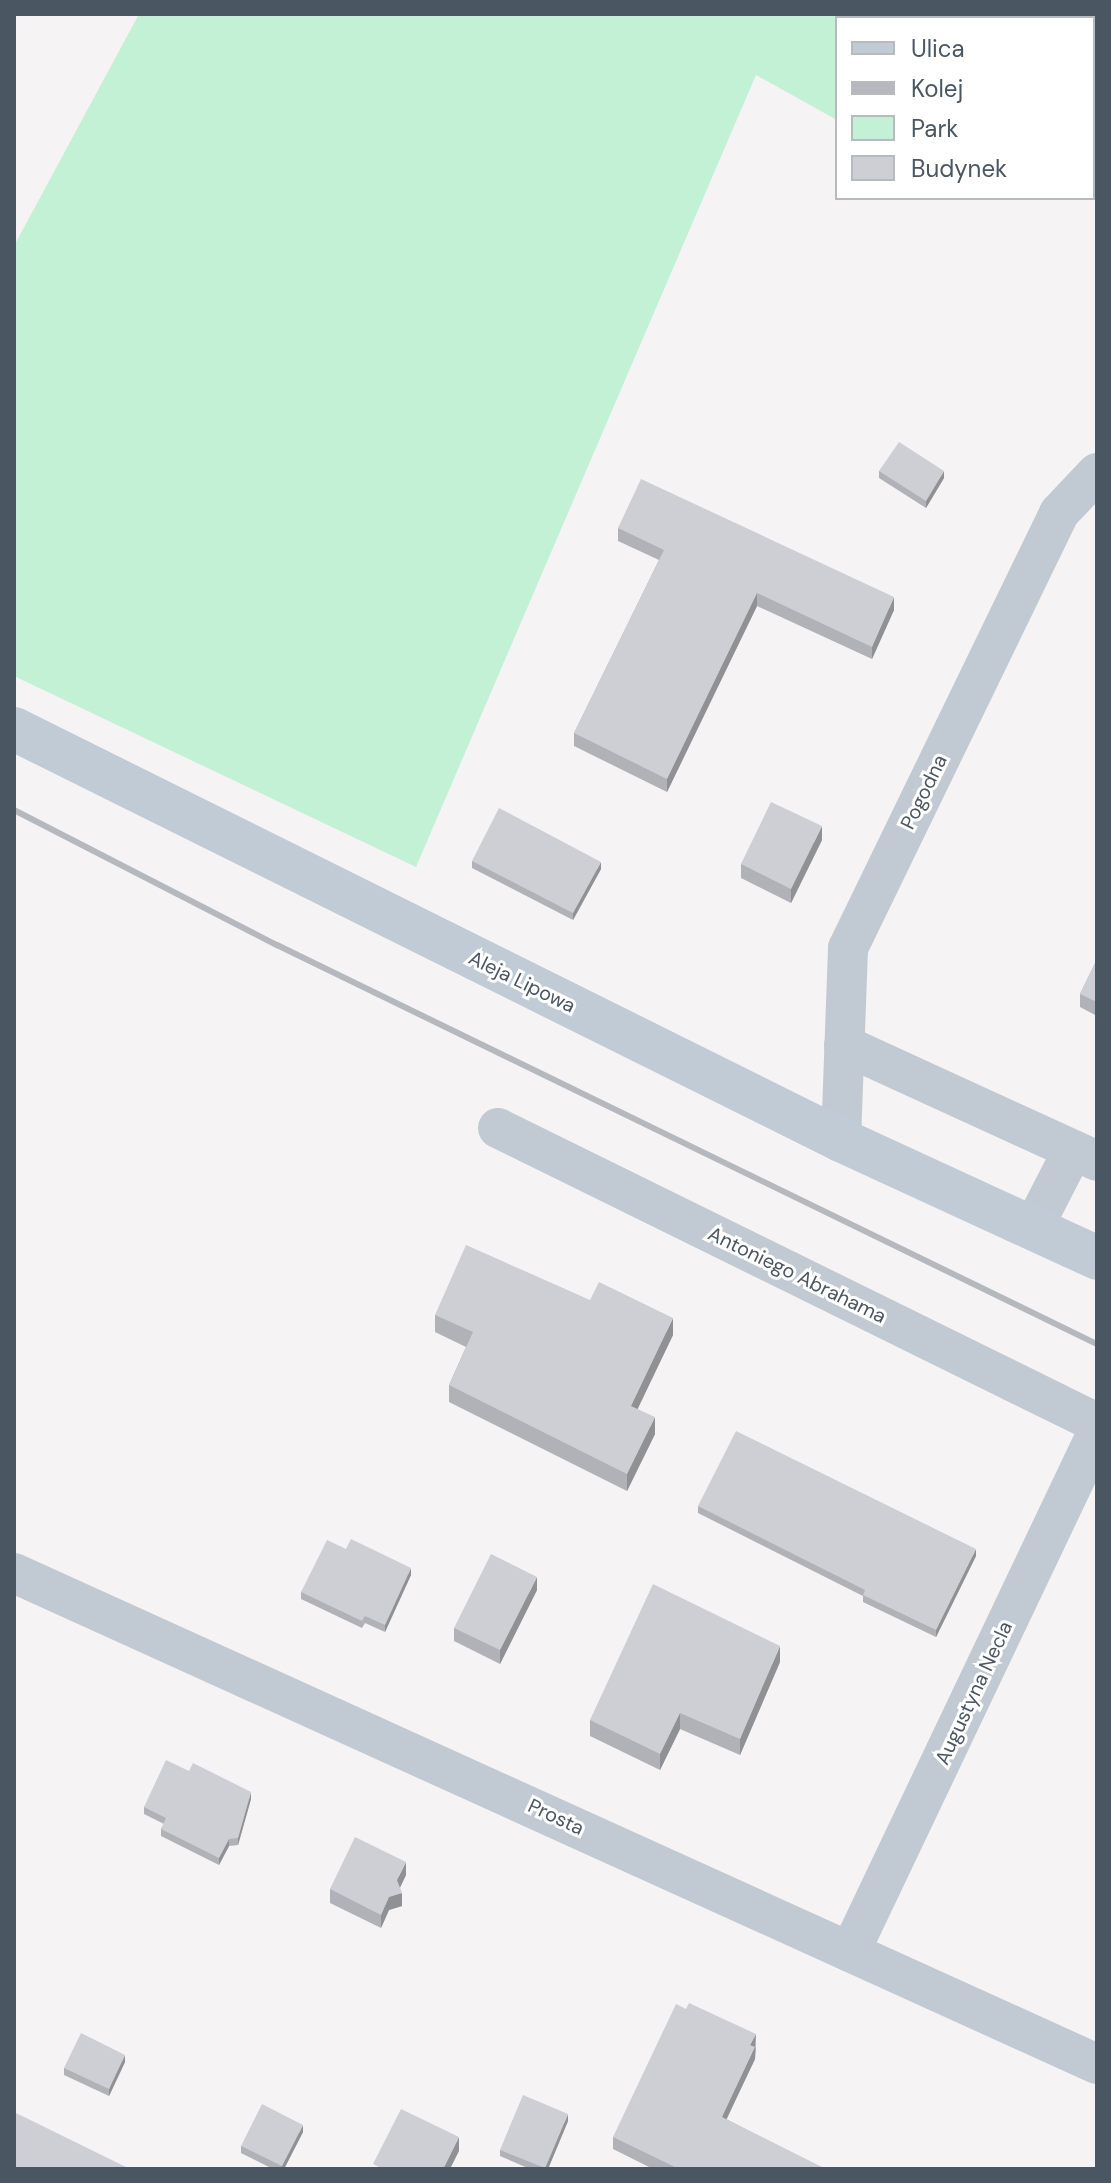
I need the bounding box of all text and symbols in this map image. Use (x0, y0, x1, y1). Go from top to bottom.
legend (835, 16, 1095, 200)
text: Ulica (911, 33, 965, 64)
text: Kolej (911, 73, 963, 104)
text: Park (911, 113, 958, 144)
text: Budynek (911, 153, 1007, 184)
street label: Pogodna (896, 751, 952, 833)
street label: Aleja Lipowa (465, 946, 579, 1018)
street label: Antoniego Abrahama (704, 1222, 890, 1328)
street label: Augustyna Necla (930, 1618, 1018, 1768)
street label: Prosta (524, 1794, 588, 1840)

